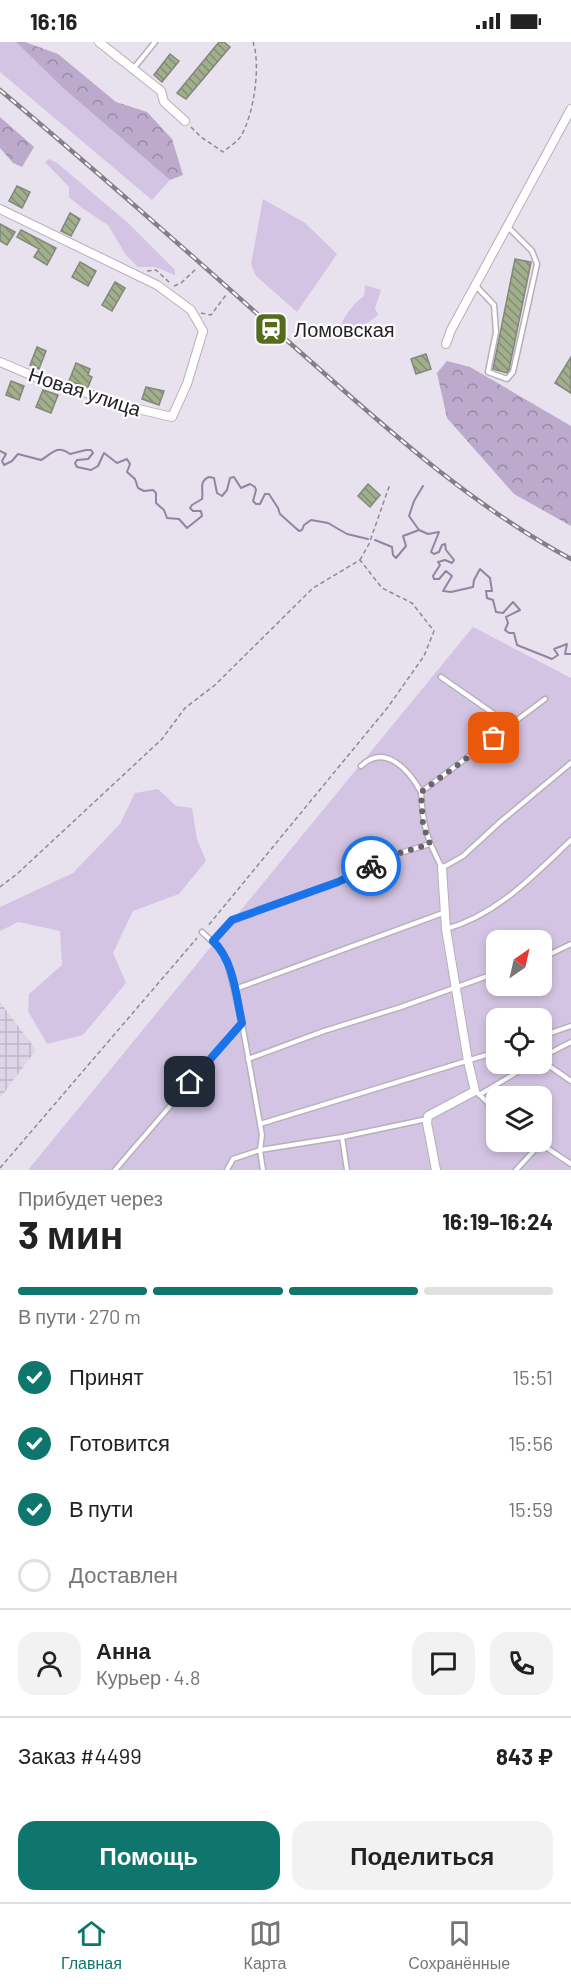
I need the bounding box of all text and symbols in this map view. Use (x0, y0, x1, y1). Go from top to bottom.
text: 16:16 (30, 8, 77, 34)
station icon: Ломовская (253, 311, 289, 347)
place label: Ломовская (294, 317, 395, 341)
street label: Новая улица (26, 362, 145, 421)
pin (468, 712, 519, 763)
icon: bag (477, 721, 510, 754)
courier (341, 836, 401, 896)
icon: bike (355, 850, 388, 883)
north arrow (486, 930, 552, 996)
map controls (486, 930, 552, 1152)
button: locate (486, 1008, 552, 1074)
pin (164, 1056, 215, 1107)
icon: home (173, 1065, 206, 1098)
button: layers (486, 1086, 552, 1152)
text: Прибудет через (18, 1186, 163, 1210)
text: 16:19–16:24 (442, 1208, 553, 1234)
text: 3 мин (18, 1210, 123, 1257)
text: В пути · 270 m (18, 1304, 141, 1328)
icon: check (18, 1361, 51, 1394)
text: Принят (69, 1363, 143, 1389)
text: 15:51 (512, 1365, 553, 1389)
icon: check (18, 1427, 51, 1460)
text: Готовится (69, 1429, 170, 1455)
text: 15:56 (508, 1431, 553, 1455)
icon: check (18, 1493, 51, 1526)
text: В пути (69, 1495, 133, 1521)
text: 15:59 (508, 1497, 553, 1521)
text: Доставлен (69, 1561, 178, 1587)
button: person (18, 1632, 81, 1695)
button: chat (412, 1632, 475, 1695)
button: phone (490, 1632, 553, 1695)
text: Анна (96, 1637, 151, 1663)
text: Курьер · 4.8 (96, 1665, 200, 1689)
text: Заказ #4499 (18, 1742, 142, 1768)
text: 843 ₽ (496, 1743, 553, 1769)
button: Помощь (18, 1821, 280, 1890)
button: Поделиться (292, 1821, 553, 1890)
tab: Главная (61, 1917, 122, 1973)
tab: Карта (244, 1917, 286, 1973)
tab: Сохранённые (408, 1917, 510, 1973)

